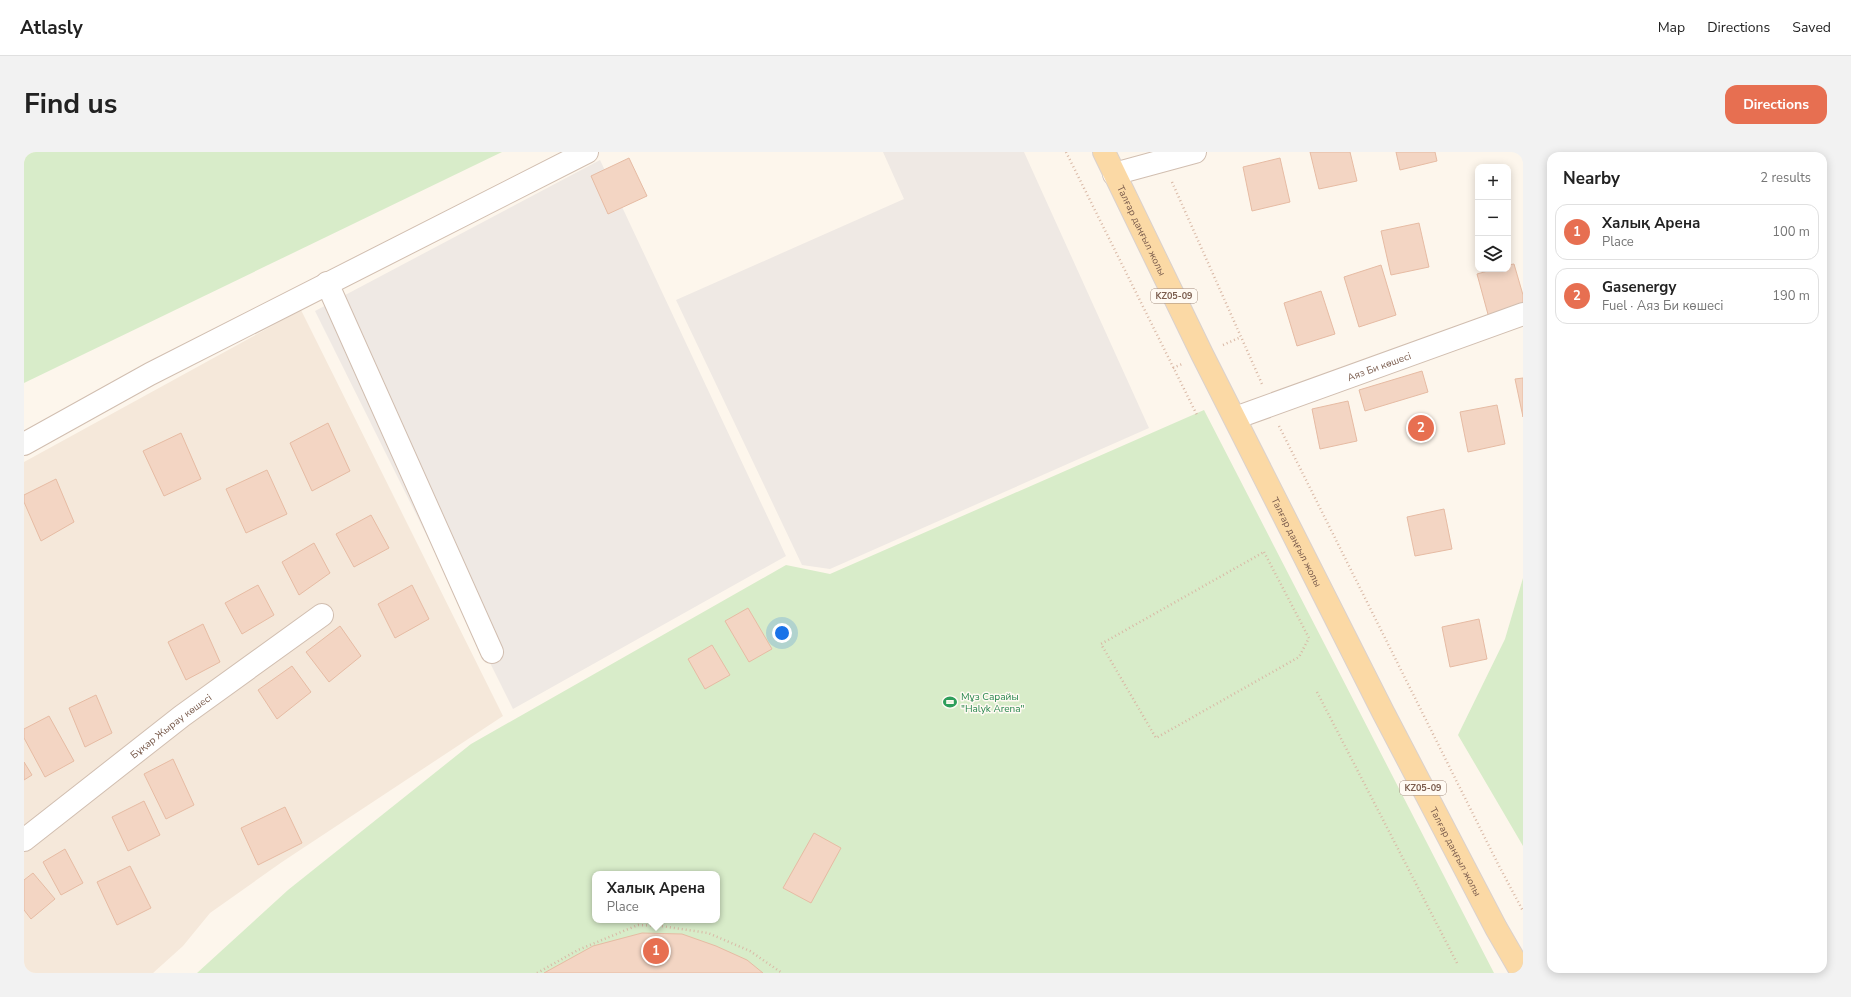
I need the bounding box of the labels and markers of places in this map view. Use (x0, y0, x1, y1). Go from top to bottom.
pin: 2 (1408, 413, 1434, 443)
place label: Мұз Сарайы "Halyk Arena" (961, 690, 1024, 716)
sports icon: Мұз Сарайы "Halyk Arena" (942, 694, 958, 710)
pin: 1 (643, 936, 669, 966)

